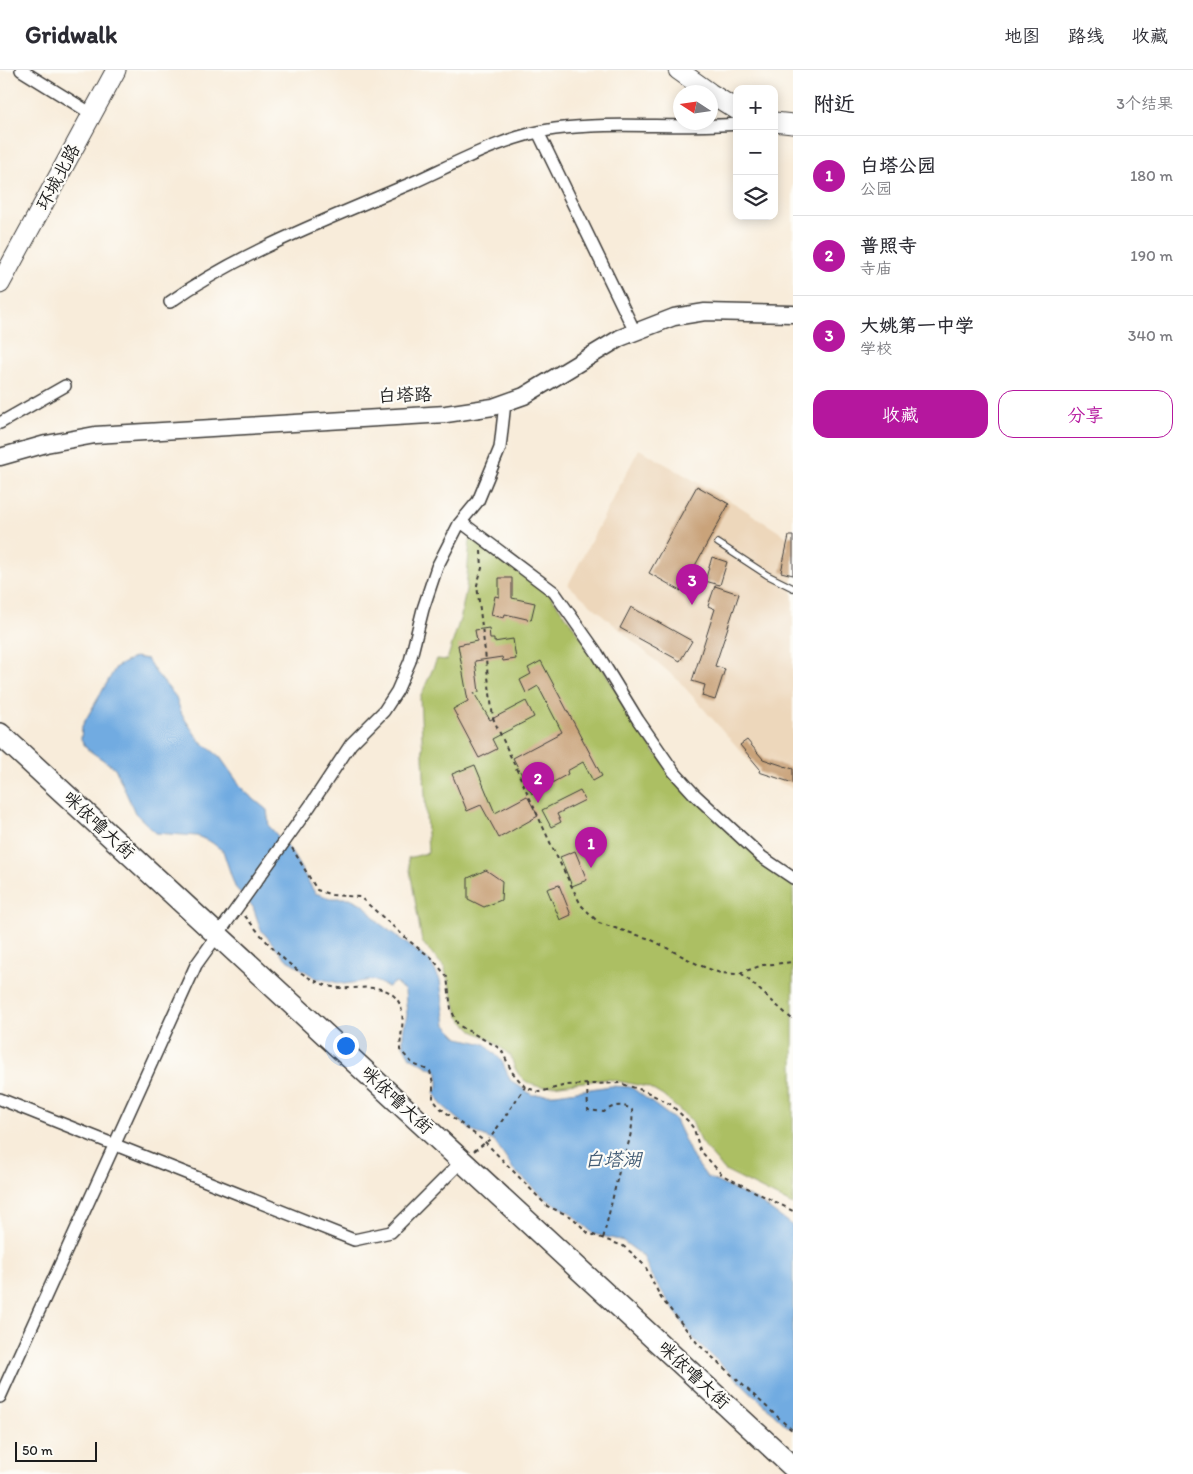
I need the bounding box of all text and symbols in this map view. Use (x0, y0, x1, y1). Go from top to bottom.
text: Gridwalk (25, 20, 117, 49)
text: 地图 (1004, 25, 1040, 47)
text: 路线 (1068, 25, 1104, 47)
text: 收藏 (1132, 25, 1168, 47)
north arrow (673, 85, 718, 130)
map controls (733, 85, 778, 220)
button: + (733, 85, 778, 130)
text: 附近 (813, 91, 855, 116)
text: 3个结果 (1116, 94, 1173, 113)
button: − (733, 130, 778, 175)
street label: 环城北路 (31, 140, 85, 214)
text: 白塔公园 (860, 154, 936, 177)
text: 1 (825, 166, 833, 185)
text: 180 m (1130, 166, 1173, 185)
button: layers (733, 175, 778, 220)
text: 公园 (860, 179, 892, 198)
text: 普照寺 (860, 234, 917, 257)
text: 2 (825, 246, 833, 265)
text: 190 m (1130, 246, 1173, 265)
text: 寺庙 (860, 259, 892, 278)
text: 大姚第一中学 (860, 314, 974, 337)
text: 3 (825, 326, 833, 345)
text: 340 m (1128, 326, 1173, 345)
text: 学校 (860, 339, 892, 358)
street label: 白塔路 (378, 383, 432, 407)
button: 收藏 (813, 390, 988, 438)
button: 分享 (998, 390, 1173, 438)
pin: 3 (676, 564, 708, 605)
pin: 2 (522, 762, 554, 803)
street label: 咪依噜大街 (59, 786, 139, 864)
pin: 1 (575, 827, 607, 868)
your location (333, 1033, 359, 1059)
street label: 咪依噜大街 (357, 1061, 437, 1139)
water label: 白塔湖 (584, 1148, 643, 1171)
street label: 咪依噜大街 (654, 1336, 734, 1414)
scale bar (15, 1439, 98, 1462)
text: 50 m (22, 1442, 53, 1459)

